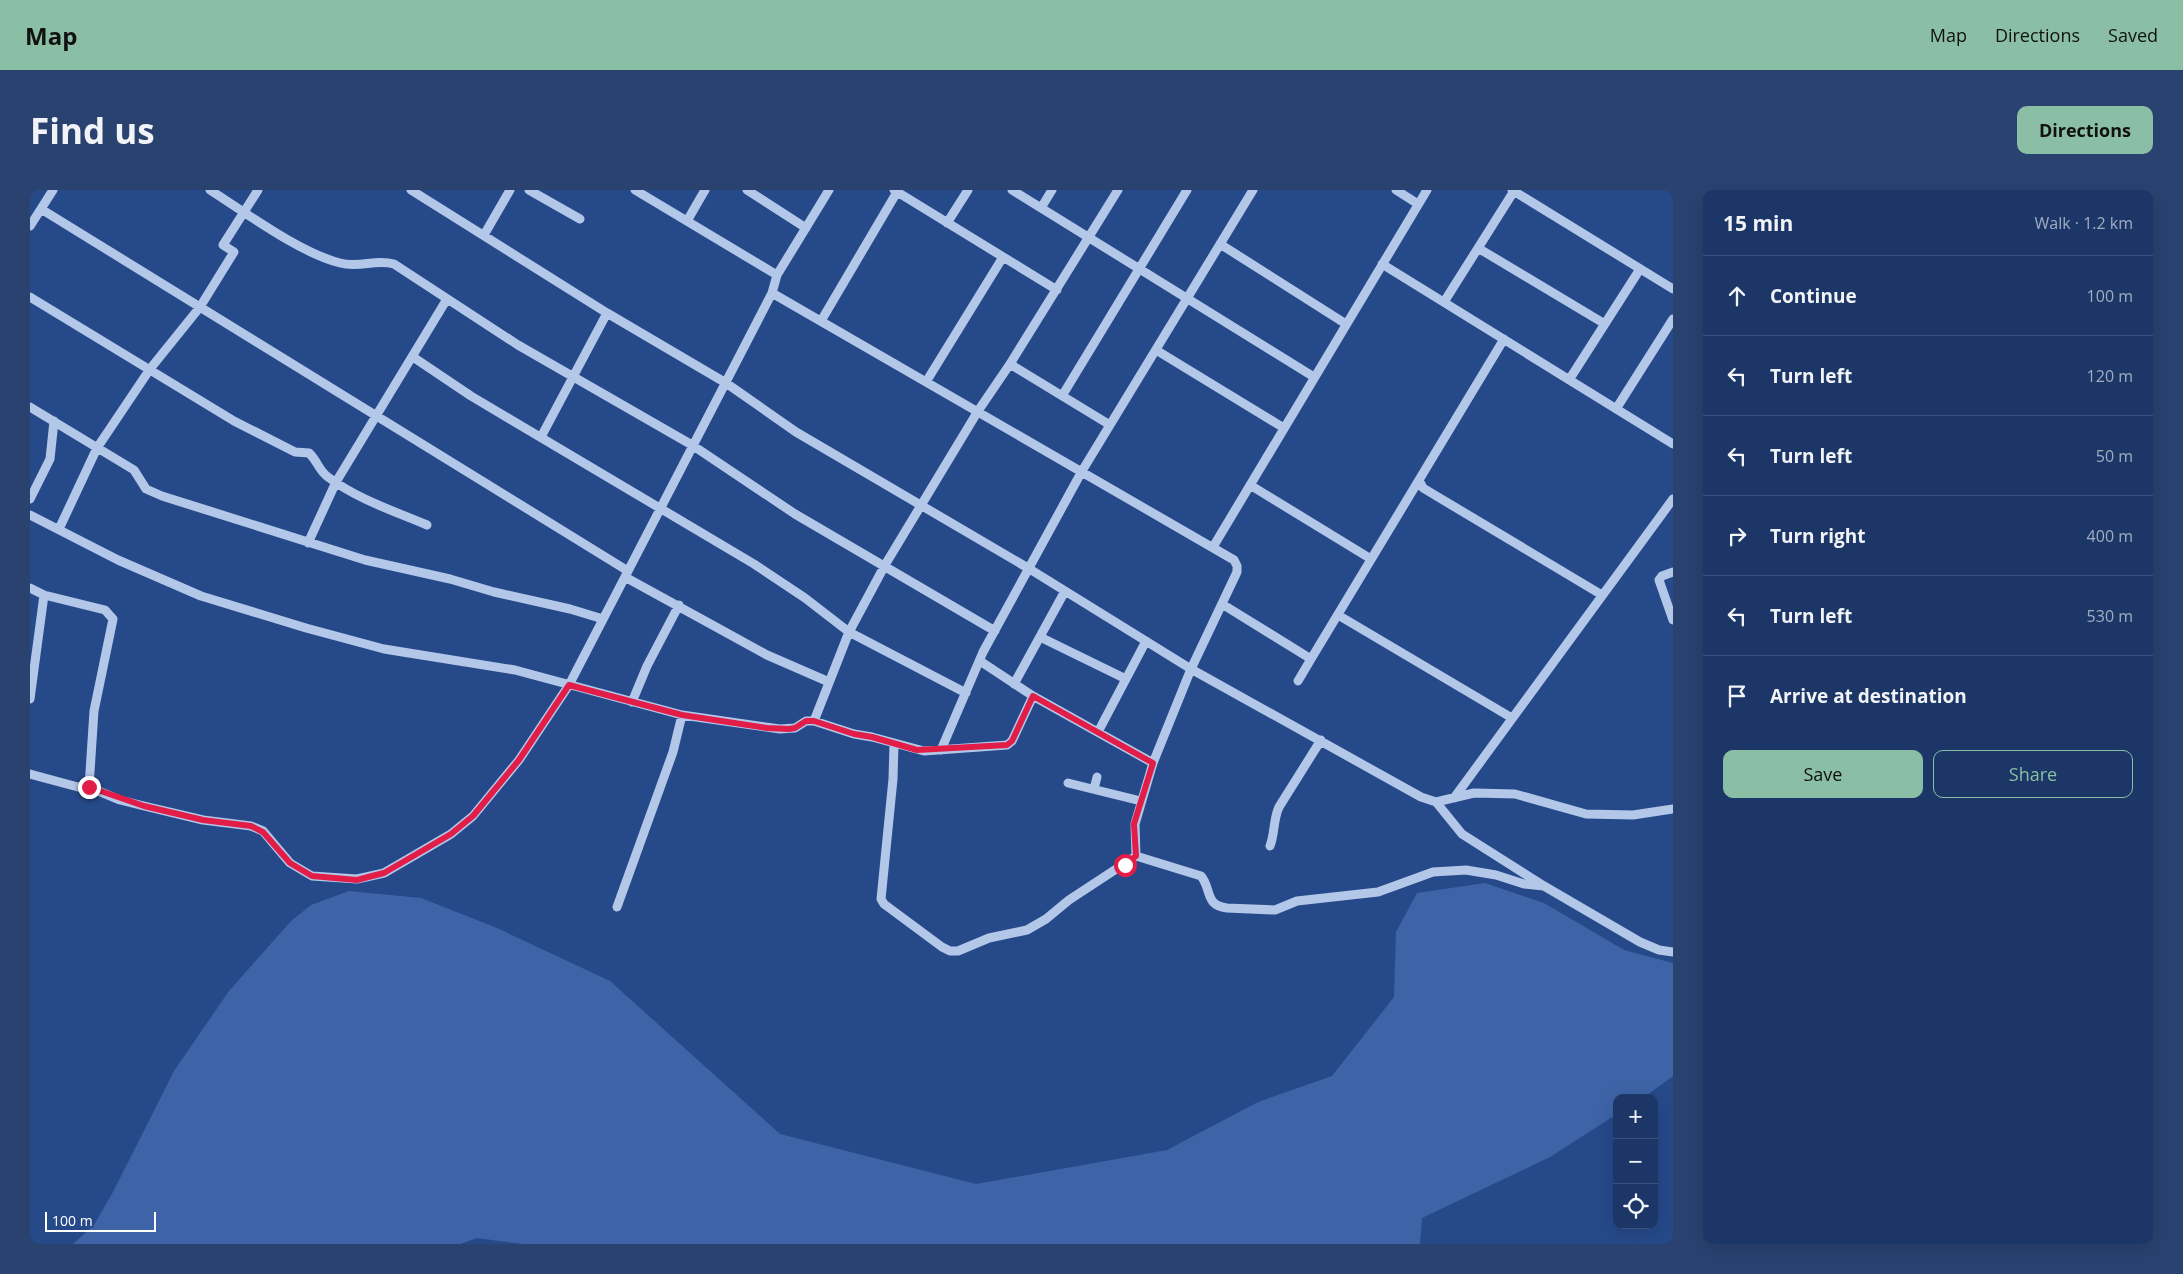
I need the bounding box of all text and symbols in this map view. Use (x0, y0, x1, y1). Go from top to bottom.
text: Map (25, 19, 77, 52)
text: Map (1930, 23, 1967, 47)
text: Directions (1995, 23, 2080, 47)
text: Saved (2108, 23, 2158, 47)
button: Directions (2017, 106, 2153, 154)
text: Find us (30, 107, 155, 154)
text: 15 min (1723, 209, 1793, 237)
text: Walk · 1.2 km (2035, 212, 2133, 234)
icon: ahead (1723, 282, 1751, 310)
text: Continue (1770, 283, 1857, 309)
text: 100 m (2087, 285, 2133, 307)
icon: left (1723, 362, 1751, 390)
text: Turn left (1770, 363, 1852, 389)
text: 120 m (2087, 365, 2133, 387)
icon: left (1723, 442, 1751, 470)
text: Turn left (1770, 443, 1852, 469)
text: 50 m (2096, 445, 2133, 467)
icon: right (1723, 522, 1751, 550)
text: Turn right (1770, 523, 1865, 549)
text: 400 m (2087, 525, 2133, 547)
icon: left (1723, 602, 1751, 630)
text: Turn left (1770, 603, 1852, 629)
text: 530 m (2087, 605, 2133, 627)
icon: arrive (1723, 682, 1751, 710)
text: Arrive at destination (1770, 683, 1967, 709)
button: Save (1723, 750, 1923, 798)
button: Share (1933, 750, 2133, 798)
route end (78, 776, 101, 799)
route start (1114, 854, 1137, 877)
map controls (1613, 1094, 1658, 1229)
button: + (1613, 1094, 1658, 1139)
button: − (1613, 1139, 1658, 1184)
button: locate (1613, 1184, 1658, 1229)
scale bar (45, 1209, 156, 1232)
text: 100 m (52, 1211, 93, 1230)

